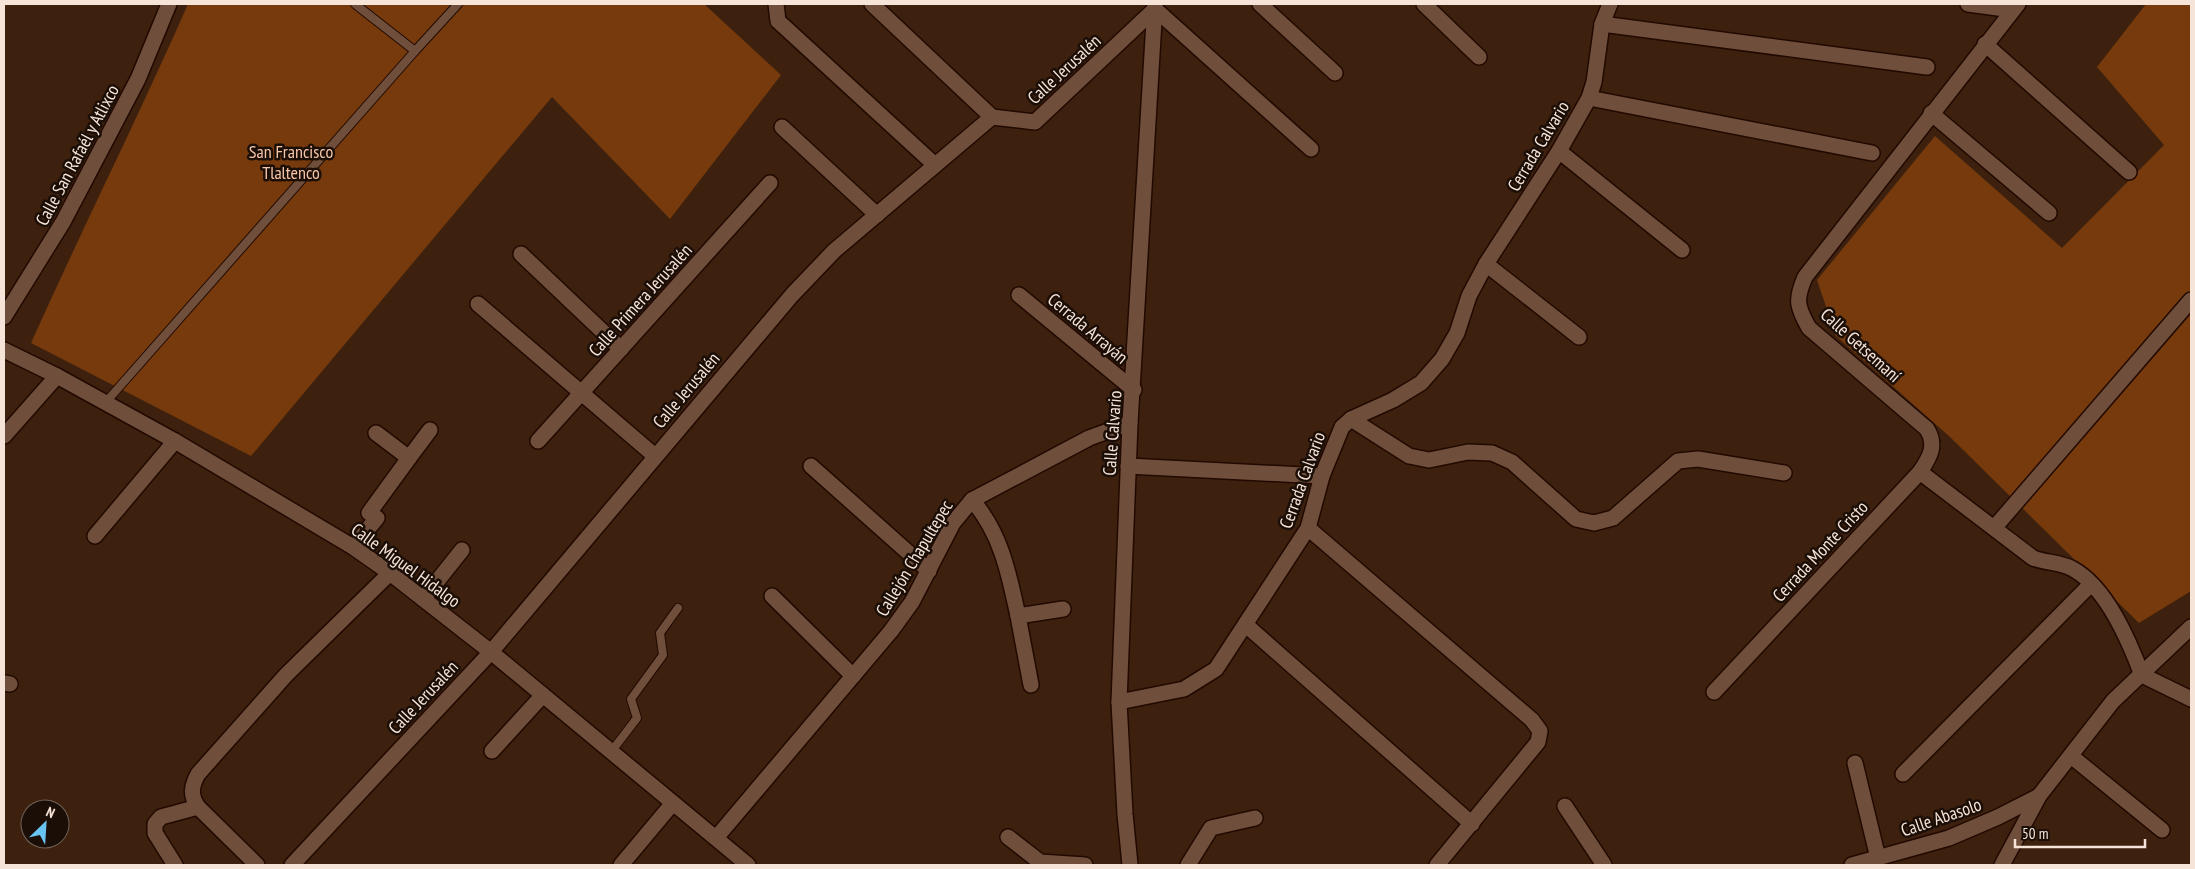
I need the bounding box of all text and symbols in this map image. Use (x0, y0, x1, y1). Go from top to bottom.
street label: Calle Jerusalén (1022, 29, 1106, 109)
street label: Calle San Rafaél y Atlixco (30, 80, 124, 229)
street label: Cerrada Calvario (1502, 96, 1574, 195)
park label: San Francisco Tlaltenco (249, 140, 333, 184)
street label: Calle Primera Jerusalén (583, 239, 697, 361)
street label: Cerrada Arrayán (1043, 288, 1133, 368)
street label: Calle Getsemaní (1816, 303, 1906, 387)
street label: Calle Jerusalén (648, 347, 724, 433)
street label: Calle Calvario (1098, 390, 1126, 476)
street label: Cerrada Calvario (1274, 428, 1330, 532)
street label: Callejón Chapultepec (870, 495, 958, 620)
street label: Cerrada Monte Cristo (1767, 496, 1873, 606)
street label: Calle Miguel Hidalgo (347, 518, 465, 613)
street label: Calle Jerusalén (383, 655, 463, 739)
street label: Calle Abasolo (1898, 792, 1985, 842)
north arrow (20, 799, 70, 849)
text: N (43, 802, 58, 822)
scale bar (2015, 816, 2145, 848)
text: 50 m (2022, 824, 2048, 843)

